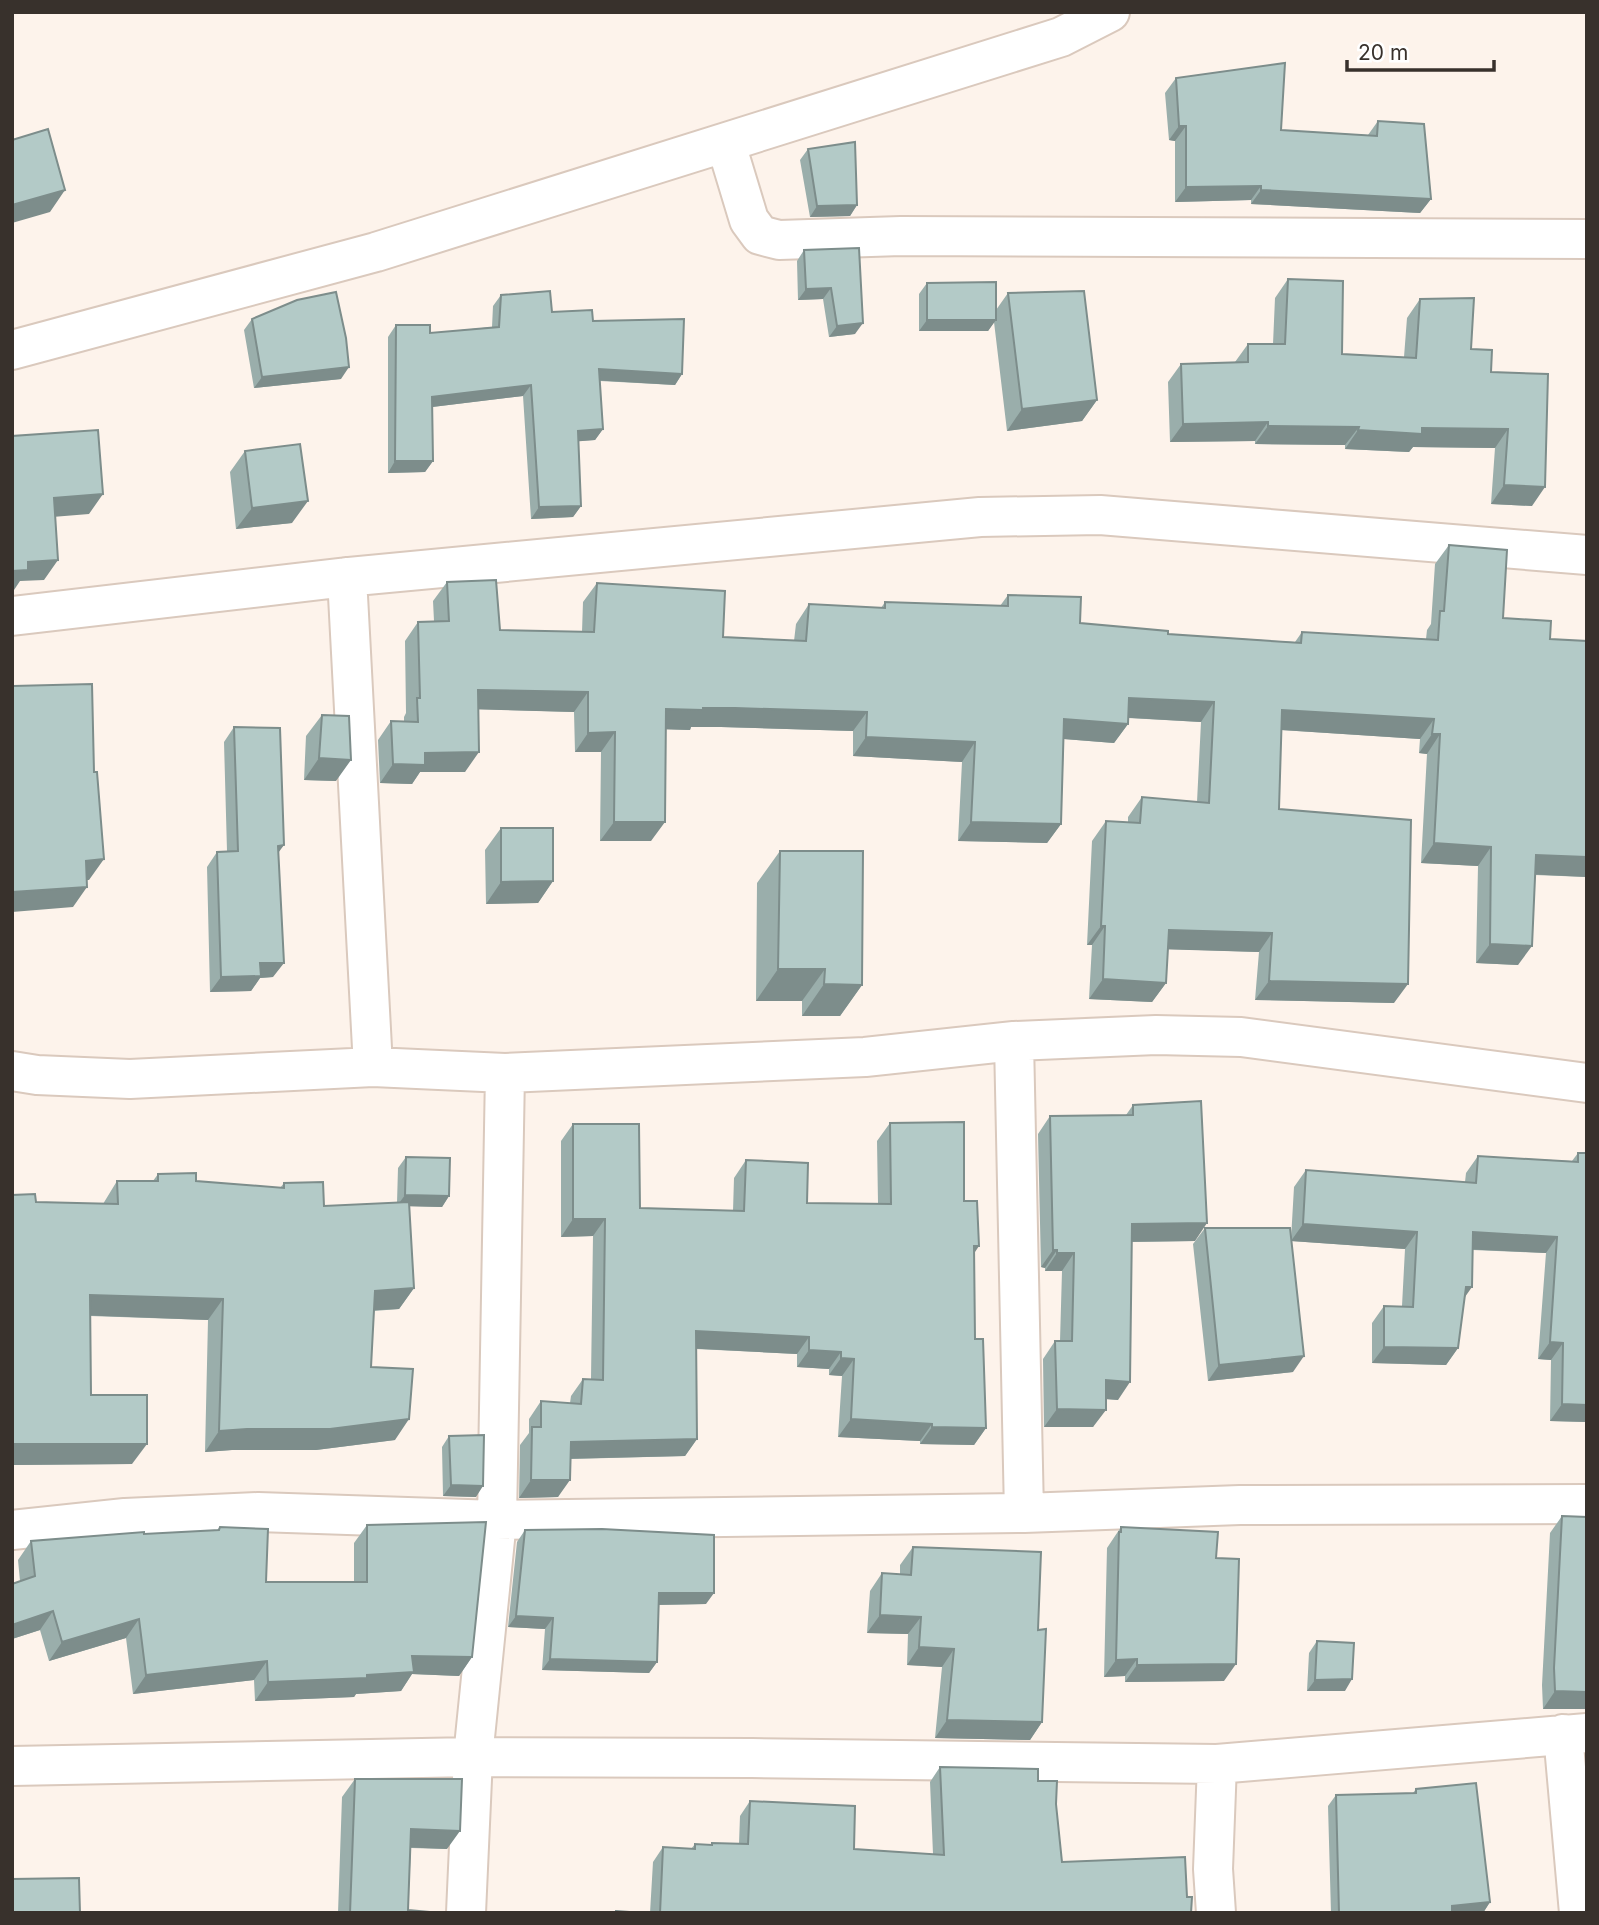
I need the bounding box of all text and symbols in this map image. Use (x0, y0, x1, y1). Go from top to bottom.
scale bar (1347, 28, 1494, 72)
text: 20 m (1358, 40, 1408, 65)

